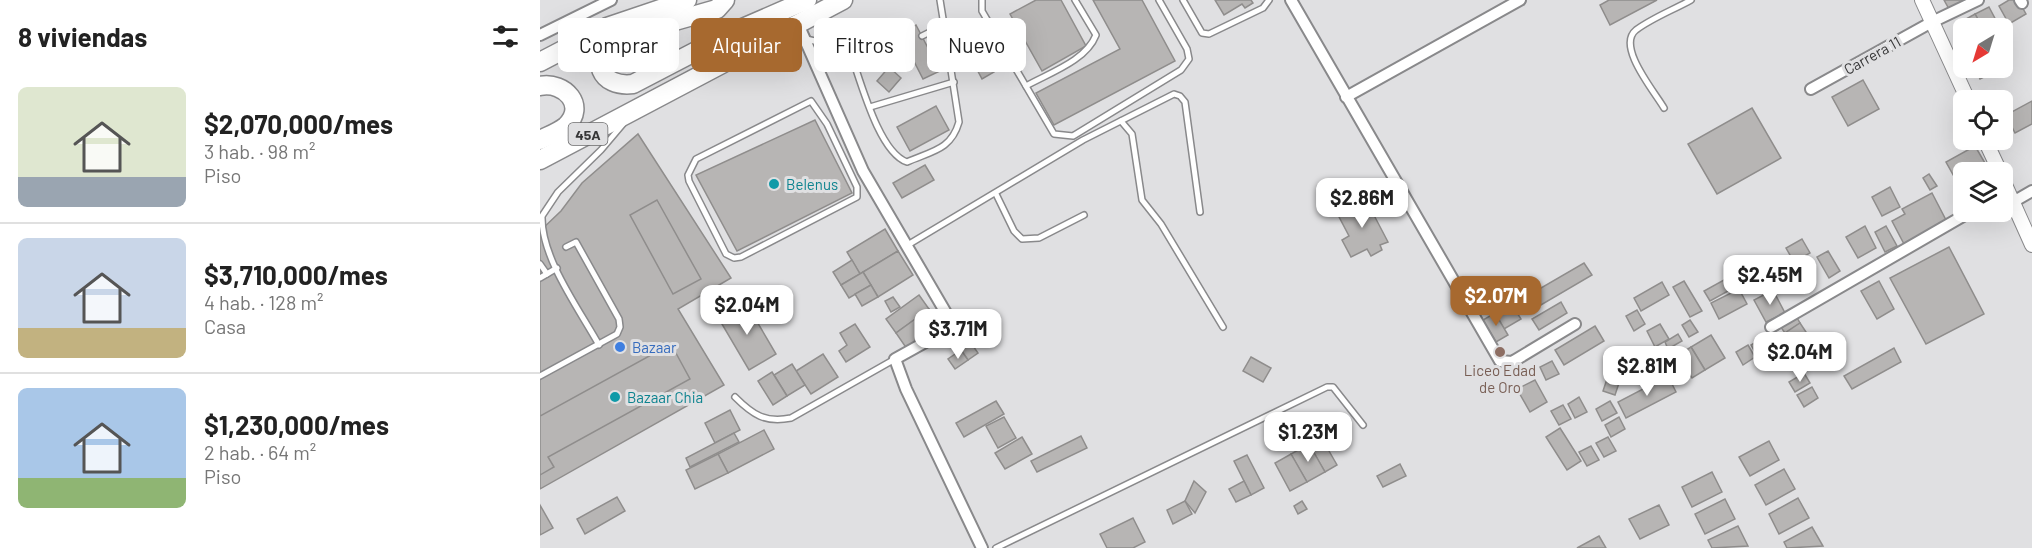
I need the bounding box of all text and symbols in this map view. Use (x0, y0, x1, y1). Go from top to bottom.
chip: Comprar (558, 18, 679, 72)
chip: Alquilar (691, 18, 802, 72)
chip: Filtros (814, 18, 915, 72)
chip: Nuevo (927, 18, 1026, 72)
north arrow (1953, 18, 2013, 78)
map controls (1953, 18, 2013, 222)
icon: filters (489, 20, 522, 53)
text: 8 viviendas (18, 21, 147, 52)
street label: Carrera 11 (1840, 32, 1904, 78)
button: locate (1953, 90, 2013, 150)
text: $2,070,000/mes (204, 108, 393, 139)
icon: home (66, 111, 138, 183)
road number: 45A (568, 123, 608, 145)
text: 3 hab. · 98 m² (204, 139, 315, 163)
button: layers (1953, 162, 2013, 222)
text: Piso (204, 163, 241, 187)
place label: Belenus (786, 175, 838, 193)
marker: Belenus (767, 177, 781, 191)
pin: $2.86M (1313, 178, 1411, 229)
text: $2.86M (1330, 185, 1394, 209)
pin: $2.45M (1721, 255, 1819, 306)
text: $3,710,000/mes (204, 259, 388, 290)
icon: home (66, 262, 138, 334)
text: $2.45M (1737, 262, 1803, 286)
pin: $2.07M (1447, 276, 1545, 327)
text: $2.07M (1464, 283, 1528, 307)
pin: $2.04M (698, 285, 796, 336)
text: 4 hab. · 128 m² (204, 290, 323, 314)
text: $2.04M (714, 292, 780, 316)
pin: $3.71M (909, 309, 1007, 360)
text: Casa (204, 314, 246, 338)
text: $3.71M (928, 316, 988, 340)
pin: $2.04M (1751, 332, 1849, 383)
place label: Bazaar (632, 338, 677, 356)
text: $2.04M (1767, 339, 1833, 363)
marker: Bazaar (613, 340, 627, 354)
marker: Liceo Edad de Oro (1493, 345, 1507, 359)
pin: $2.81M (1598, 346, 1696, 397)
text: $2.81M (1617, 353, 1677, 377)
place label: Liceo Edad de Oro (1464, 361, 1536, 396)
place label: Bazaar Chia (627, 388, 703, 406)
marker: Bazaar Chia (608, 390, 622, 404)
text: $1,230,000/mes (204, 409, 389, 440)
icon: home (66, 412, 138, 484)
pin: $1.23M (1259, 412, 1357, 463)
text: $1.23M (1278, 419, 1338, 443)
text: 2 hab. · 64 m² (204, 440, 316, 464)
text: Piso (204, 464, 241, 488)

